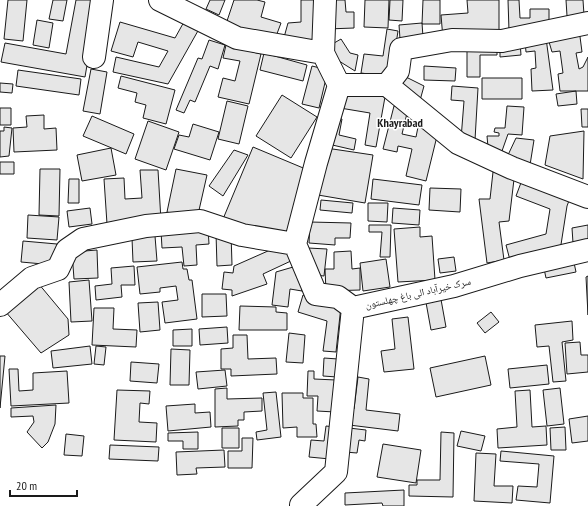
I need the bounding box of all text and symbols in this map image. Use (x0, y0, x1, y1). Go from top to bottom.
district label: Khayrabad (377, 115, 423, 130)
street label: سرک خیرآباد الی باغ چهلستون (364, 274, 473, 312)
scale bar (10, 472, 77, 498)
text: 20 m (16, 478, 37, 493)

